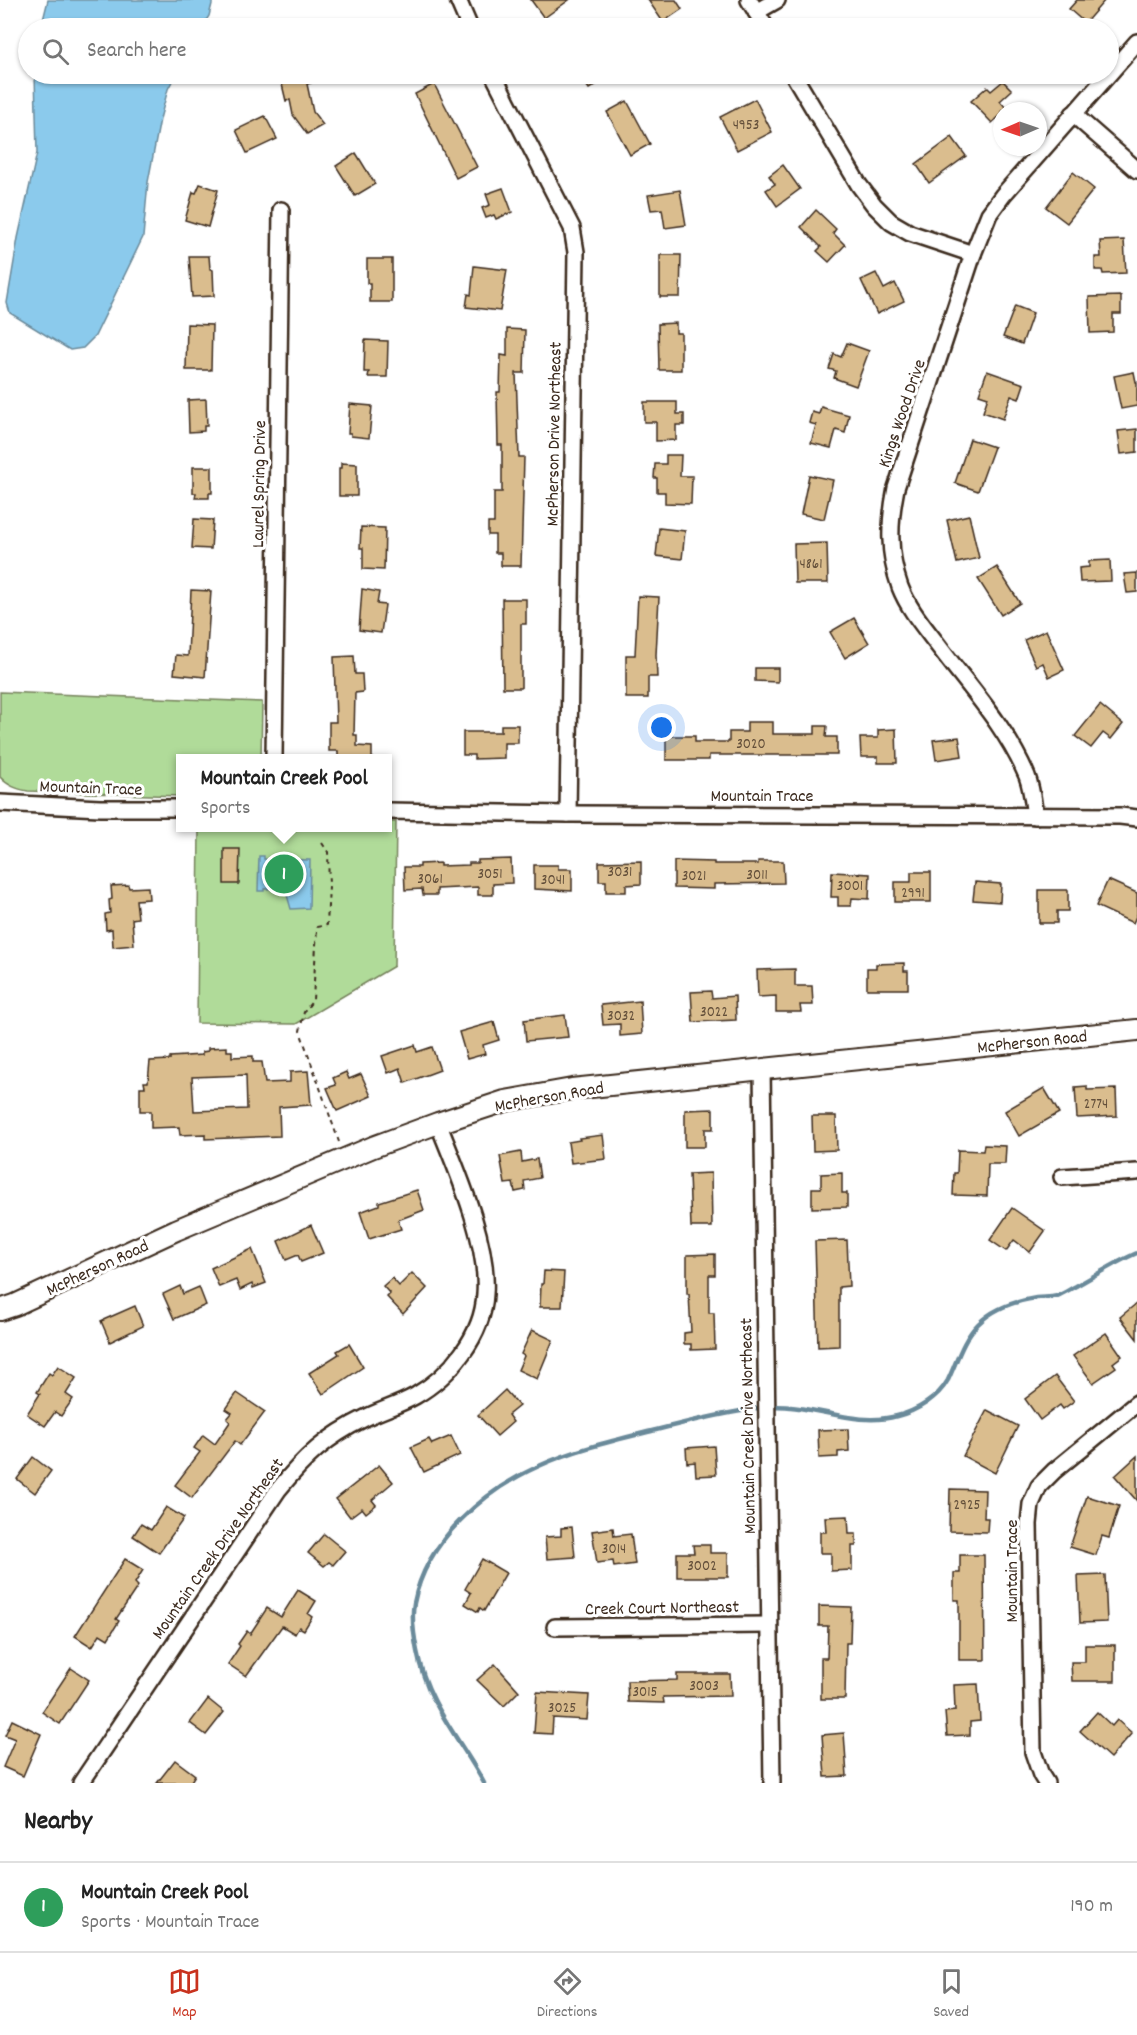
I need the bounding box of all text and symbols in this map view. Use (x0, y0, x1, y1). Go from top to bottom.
search box (18, 18, 1119, 84)
icon: search (39, 35, 72, 68)
text: Search here (87, 36, 186, 67)
north arrow (993, 102, 1047, 156)
house number: 4953 (733, 115, 759, 137)
street label: McPherson Drive Northeast (541, 341, 570, 527)
street label: Kings Wood Drive (873, 356, 934, 471)
street label: Laurel Spring Drive (247, 420, 274, 548)
house number: 4861 (800, 554, 822, 576)
your location (647, 713, 676, 742)
house number: 3020 (736, 734, 766, 756)
popup (176, 754, 392, 832)
text: Mountain Creek Pool (200, 764, 368, 795)
street label: Mountain Trace (39, 775, 143, 804)
street label: Mountain Trace (711, 785, 814, 810)
text: Sports (200, 795, 251, 823)
pin: 1 (264, 852, 304, 896)
house number: 3031 (608, 862, 632, 884)
house number: 3051 (477, 864, 503, 886)
house number: 3011 (746, 865, 768, 887)
house number: 3021 (682, 866, 706, 888)
house number: 3061 (417, 869, 443, 891)
house number: 3041 (541, 870, 565, 892)
house number: 3001 (837, 876, 863, 898)
house number: 2991 (901, 883, 925, 905)
house number: 3022 (700, 1002, 728, 1024)
house number: 3032 (607, 1006, 635, 1028)
street label: McPherson Road (976, 1025, 1089, 1062)
street label: McPherson Road (493, 1077, 606, 1120)
house number: 2774 (1084, 1094, 1108, 1116)
street label: McPherson Road (43, 1235, 153, 1304)
street label: Mountain Creek Drive Northeast (735, 1317, 764, 1534)
street label: Mountain Creek Drive Northeast (147, 1453, 291, 1645)
house number: 2925 (954, 1495, 981, 1517)
street label: Mountain Trace (1001, 1519, 1026, 1622)
house number: 3014 (602, 1539, 626, 1561)
house number: 3002 (687, 1556, 717, 1578)
street label: Creek Court Northeast (585, 1596, 740, 1623)
house number: 3003 (689, 1676, 719, 1698)
house number: 3015 (632, 1682, 658, 1704)
house number: 3025 (548, 1698, 576, 1720)
text: Nearby (24, 1804, 92, 1841)
text: Mountain Creek Pool (81, 1878, 248, 1909)
text: 1 (41, 1893, 46, 1921)
text: 190 m (1070, 1893, 1113, 1921)
text: Sports · Mountain Trace (81, 1909, 259, 1937)
tab: Map (168, 1965, 201, 2024)
tab: Directions (537, 1965, 597, 2024)
tab: Saved (933, 1965, 969, 2024)

